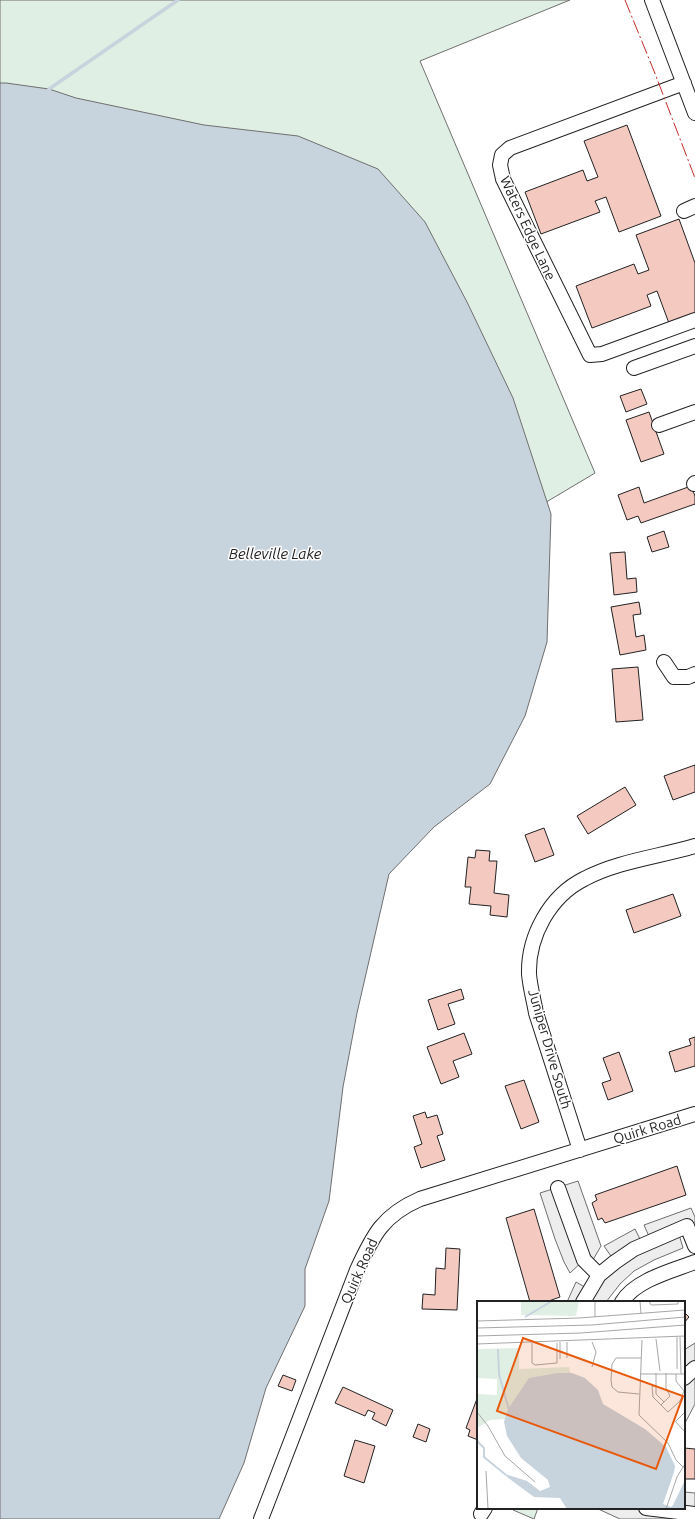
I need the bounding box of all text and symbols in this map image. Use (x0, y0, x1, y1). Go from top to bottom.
street label: Waters Edge Lane (497, 174, 559, 282)
water label: Belleville Lake (229, 545, 322, 562)
street label: Juniper Drive South (525, 987, 575, 1111)
street label: Quirk Road (611, 1111, 683, 1147)
street label: Quirk Road (337, 1236, 381, 1306)
inset map (477, 1301, 685, 1509)

